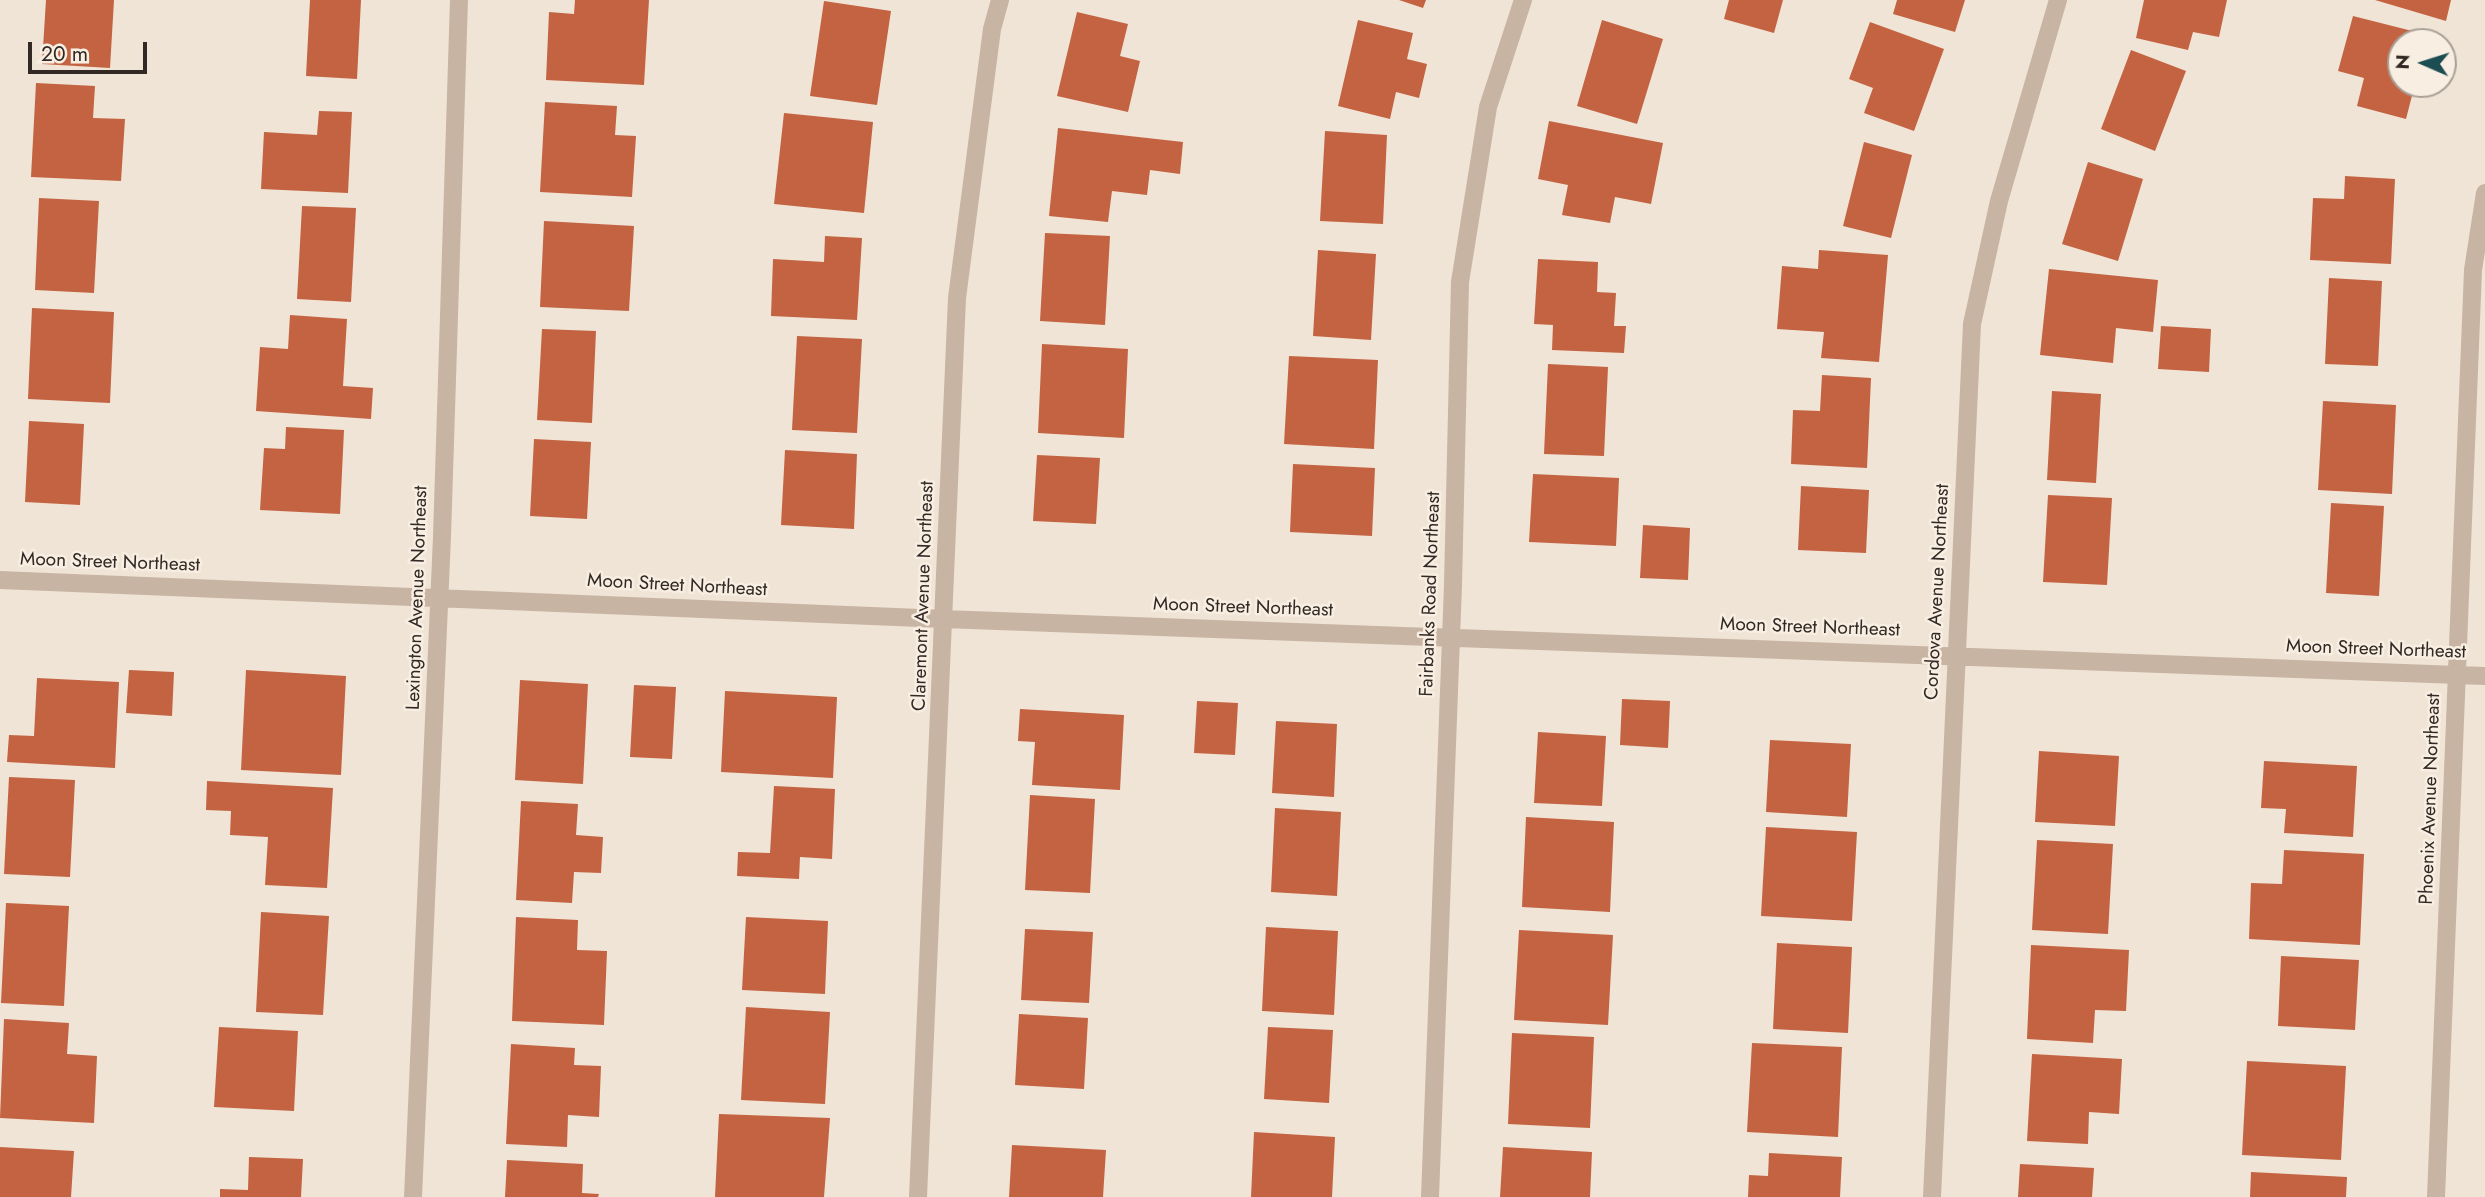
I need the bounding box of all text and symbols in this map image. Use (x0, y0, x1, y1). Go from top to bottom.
scale bar (32, 28, 150, 72)
north arrow (2387, 28, 2457, 98)
text: 20 m (41, 39, 88, 69)
text: N (2389, 54, 2416, 70)
street label: Claremont Avenue Northeast (909, 481, 939, 711)
street label: Cordova Avenue Northeast (1921, 483, 1955, 701)
street label: Lexington Avenue Northeast (403, 485, 433, 711)
street label: Fairbanks Road Northeast (1416, 491, 1446, 697)
street label: Moon Street Northeast (20, 548, 200, 578)
street label: Moon Street Northeast (586, 570, 768, 602)
street label: Moon Street Northeast (1153, 593, 1333, 623)
street label: Moon Street Northeast (1720, 613, 1900, 643)
street label: Moon Street Northeast (2286, 635, 2466, 665)
street label: Phoenix Avenue Northeast (2416, 693, 2446, 905)

